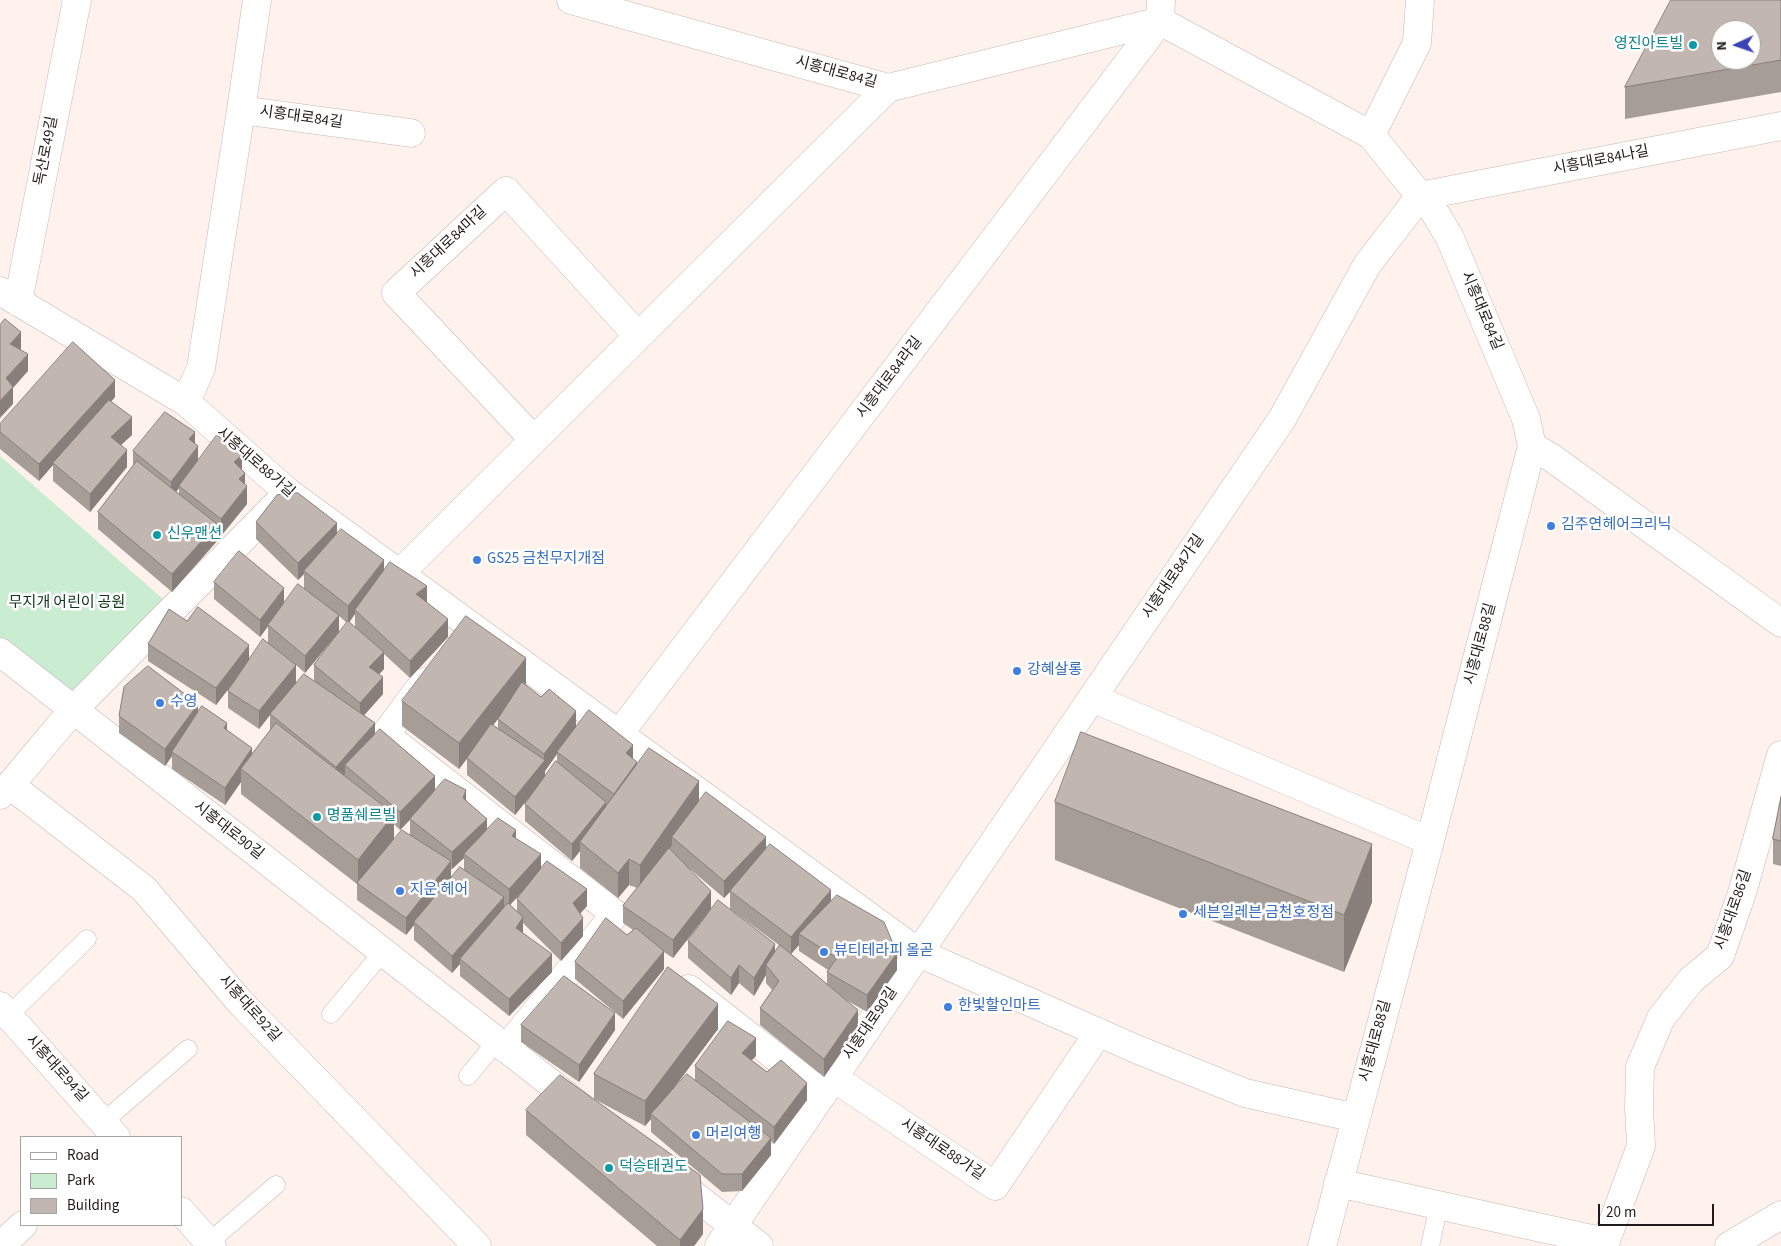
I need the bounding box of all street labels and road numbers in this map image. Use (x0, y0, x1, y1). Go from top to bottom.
street label: 시흥대로84길 (793, 53, 879, 93)
street label: 시흥대로84길 (258, 103, 344, 133)
street label: 독산로49길 (31, 115, 63, 187)
street label: 시흥대로84나길 (1551, 143, 1651, 179)
street label: 시흥대로84마길 (407, 203, 491, 283)
street label: 시흥대로84길 (1456, 269, 1506, 353)
street label: 시흥대로84라길 (853, 334, 927, 422)
street label: 시흥대로88가길 (212, 424, 298, 502)
street label: 시흥대로84가길 (1139, 531, 1209, 623)
street label: 시흥대로88길 (1461, 601, 1501, 687)
street label: 시흥대로90길 (189, 798, 267, 864)
street label: 시흥대로86길 (1712, 867, 1756, 953)
street label: 시흥대로92길 (214, 972, 284, 1046)
street label: 시흥대로90길 (840, 984, 902, 1064)
street label: 시흥대로88길 (1356, 998, 1396, 1084)
street label: 시흥대로94길 (21, 1032, 91, 1106)
street label: 시흥대로88가길 (896, 1115, 988, 1185)

